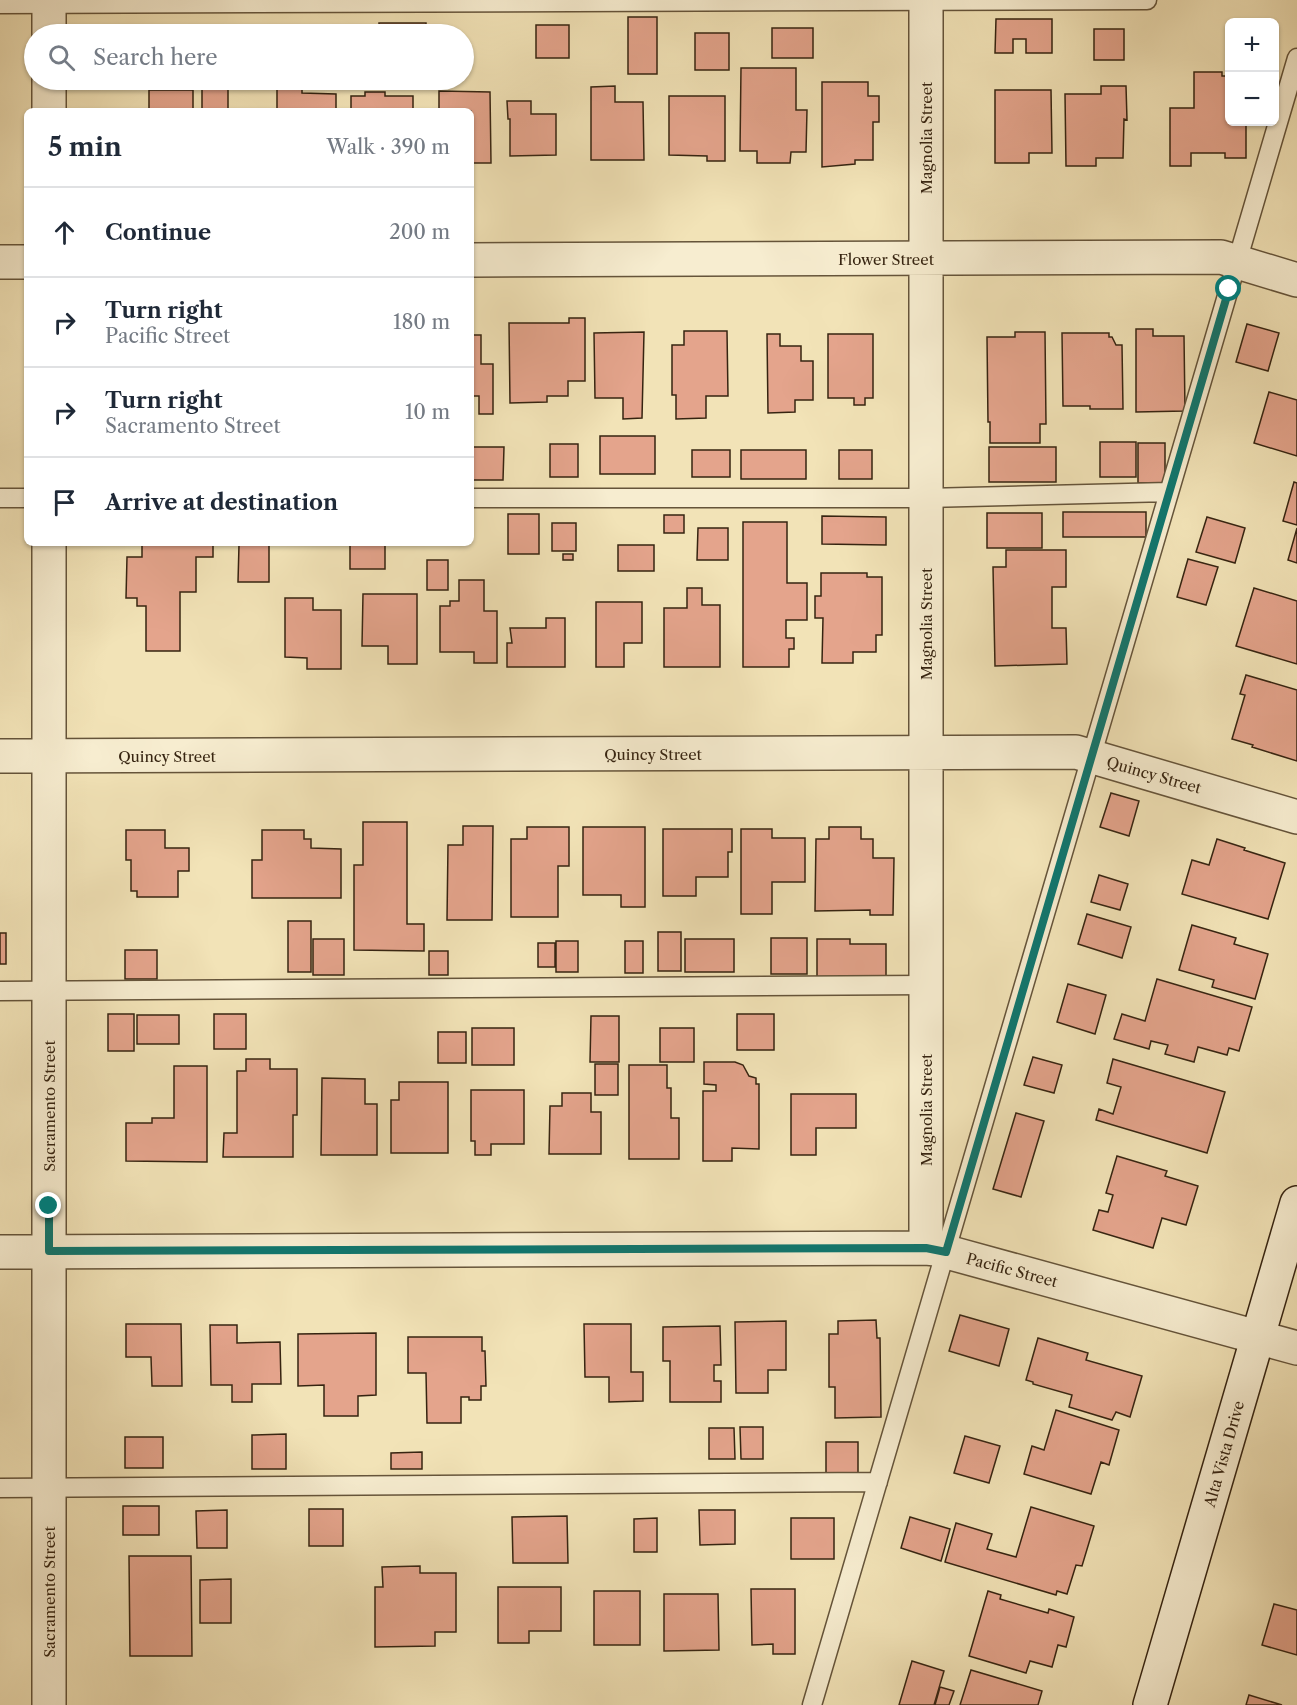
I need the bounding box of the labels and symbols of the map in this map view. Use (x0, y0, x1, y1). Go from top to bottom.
street label: Magnolia Street (917, 81, 936, 194)
street label: Flower Street (838, 250, 935, 269)
route start (1215, 275, 1241, 301)
street label: Magnolia Street (917, 567, 936, 680)
street label: Quincy Street (604, 745, 703, 764)
street label: Quincy Street (118, 747, 217, 766)
street label: Quincy Street (1104, 752, 1204, 798)
street label: Sacramento Street (40, 1039, 59, 1172)
street label: Magnolia Street (917, 1053, 936, 1166)
route end (35, 1192, 61, 1218)
street label: Pacific Street (964, 1249, 1060, 1292)
street label: Alta Vista Drive (1199, 1399, 1248, 1510)
street label: Sacramento Street (40, 1525, 59, 1658)

